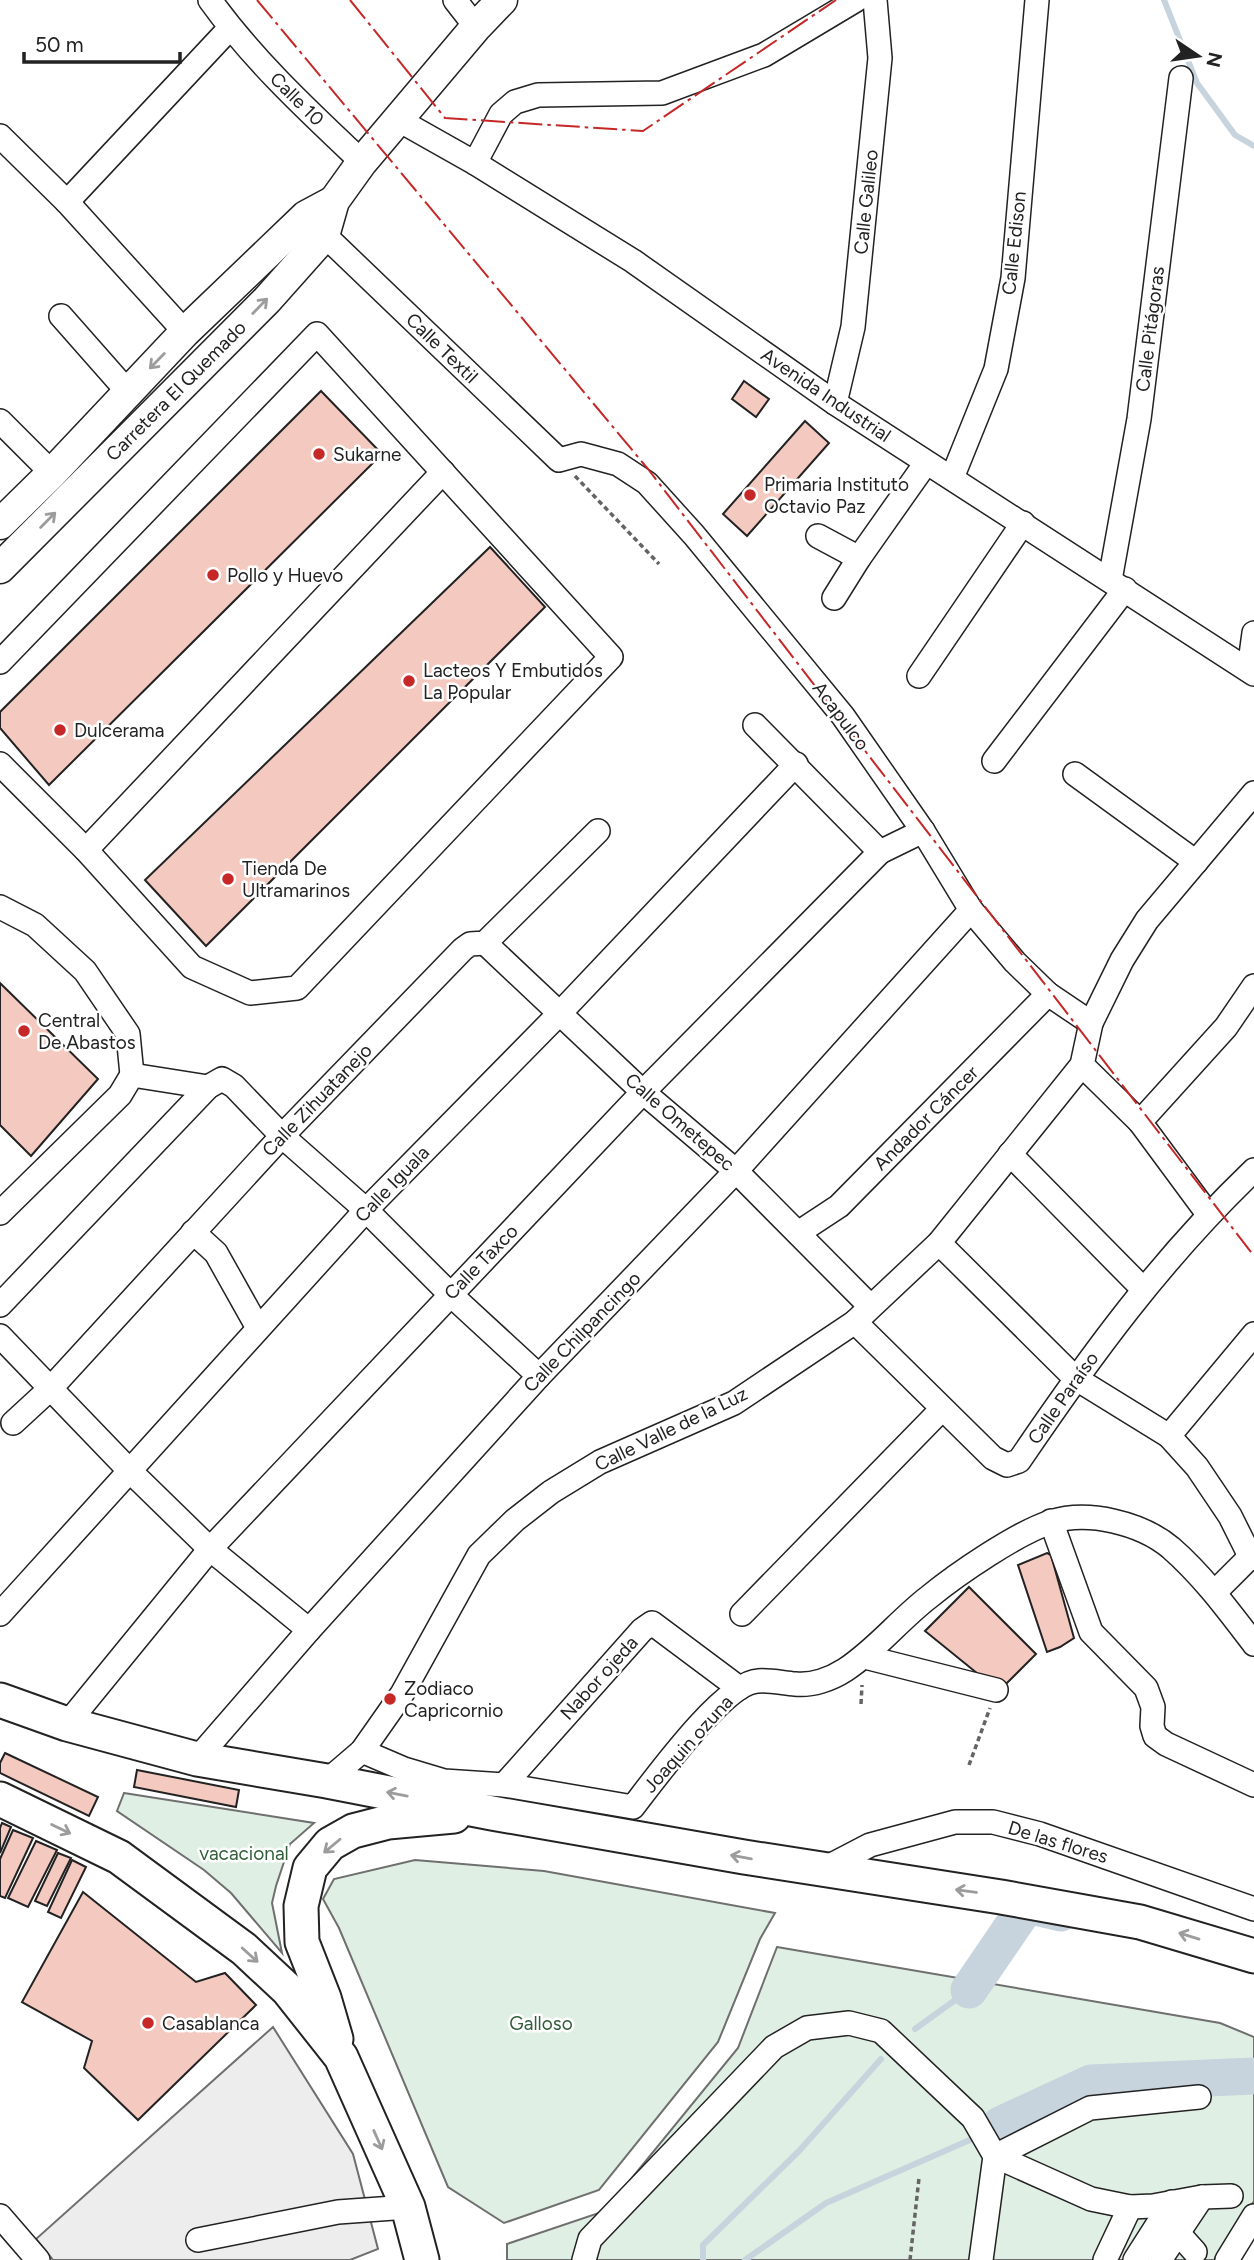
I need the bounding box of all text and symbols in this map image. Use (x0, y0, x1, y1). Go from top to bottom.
scale bar (24, 21, 180, 65)
north arrow (1163, 21, 1233, 91)
text: 50 m (35, 32, 84, 57)
text: N (1201, 50, 1227, 69)
street label: Calle 10 (265, 67, 329, 131)
street label: Calle Galileo (849, 149, 883, 255)
street label: Calle Edison (997, 190, 1031, 296)
street label: Calle Pitágoras (1131, 265, 1169, 393)
one-way arrow (252, 298, 269, 315)
street label: Calle Textil (401, 308, 483, 388)
street label: Carretera El Quemado (101, 316, 251, 466)
street label: Avenida Industrial (757, 343, 895, 447)
one-way arrow (149, 352, 166, 369)
place label: Sukarne (333, 443, 401, 466)
marker: Sukarne (311, 446, 327, 462)
place label: Primaria Instituto Octavio Paz (764, 473, 909, 518)
marker: Primaria Instituto Octavio Paz (742, 487, 758, 503)
one-way arrow (39, 512, 56, 529)
place label: Pollo y Huevo (227, 564, 343, 587)
marker: Pollo y Huevo (205, 567, 221, 583)
place label: Lacteos Y Embutidos La Popular (423, 659, 603, 704)
marker: Lacteos Y Embutidos La Popular (401, 673, 417, 689)
street label: Acapulco (808, 677, 874, 755)
place label: Dulcerama (74, 719, 164, 742)
marker: Dulcerama (52, 722, 68, 738)
place label: Tienda De Ultramarinos (242, 857, 350, 902)
marker: Tienda De Ultramarinos (220, 871, 236, 887)
place label: Central De Abastos (38, 1009, 136, 1054)
marker: Central De Abastos (16, 1023, 32, 1039)
street label: Calle Zihuatanejo (257, 1039, 377, 1161)
street label: Andador Cáncer (869, 1060, 984, 1175)
street label: Calle Ometepec (621, 1068, 739, 1176)
street label: Calle Iguala (350, 1141, 434, 1227)
street label: Calle Taxco (439, 1219, 523, 1305)
street label: Calle Chilpancingo (519, 1267, 645, 1397)
street label: Calle Paraíso (1023, 1347, 1103, 1449)
street label: Calle Valle de la Luz (591, 1382, 751, 1476)
street label: Nabor ojeda (555, 1631, 643, 1725)
place label: Zodiaco Capricornio (404, 1677, 503, 1722)
marker: Zodiaco Capricornio (382, 1691, 398, 1707)
street label: Joaquin ozuna (638, 1691, 738, 1797)
one-way arrow (386, 1787, 409, 1801)
street label: De las flores (1005, 1816, 1111, 1868)
one-way arrow (50, 1823, 71, 1837)
one-way arrow (323, 1837, 341, 1853)
park label: vacacional (199, 1842, 289, 1865)
one-way arrow (730, 1850, 753, 1863)
one-way arrow (955, 1885, 978, 1898)
one-way arrow (1178, 1928, 1200, 1941)
one-way arrow (241, 1947, 259, 1963)
place label: Casablanca (162, 2012, 260, 2035)
park label: Galloso (509, 2012, 573, 2035)
marker: Casablanca (140, 2015, 156, 2031)
one-way arrow (372, 2128, 385, 2150)

